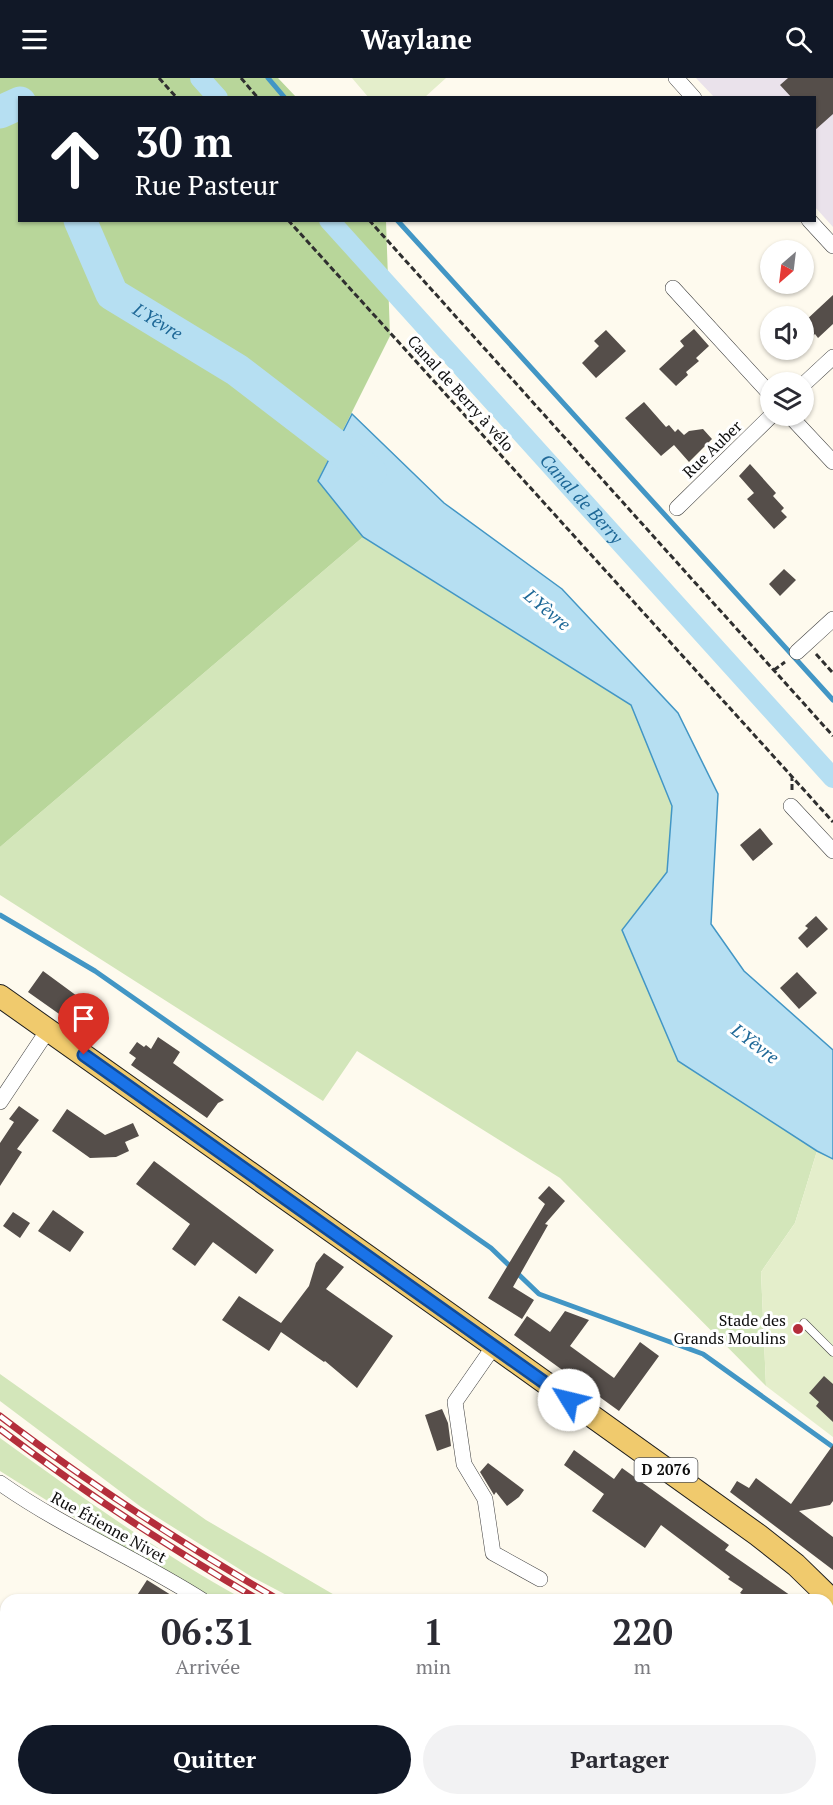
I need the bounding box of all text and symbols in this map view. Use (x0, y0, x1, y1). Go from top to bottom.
text: Waylane (361, 21, 472, 57)
icon: menu (18, 23, 51, 56)
icon: search (782, 23, 815, 56)
text: 30 m (135, 113, 233, 169)
icon: ahead (36, 120, 114, 198)
text: Rue Pasteur (135, 167, 279, 203)
north arrow (760, 240, 814, 294)
map controls (760, 240, 814, 426)
water label: L'Yèvre (128, 296, 187, 345)
button: sound (760, 306, 814, 360)
street label: Canal de Berry à vélo (403, 330, 519, 456)
button: layers (760, 372, 814, 426)
street label: Rue Auber (678, 415, 747, 483)
water label: Canal de Berry (535, 448, 629, 549)
water label: L'Yèvre (519, 582, 576, 636)
pin (58, 993, 109, 1055)
icon: arrive (67, 1002, 100, 1035)
water label: L'Yèvre (726, 1017, 784, 1069)
place label: Stade des Grands Moulins (674, 1309, 786, 1349)
marker: Stade des Grands Moulins (791, 1322, 805, 1336)
position arrow (537, 1368, 601, 1432)
road number: D 2076 (634, 1458, 698, 1482)
street label: Rue Étienne Nivet (47, 1486, 171, 1568)
text: 06:31 (161, 1608, 255, 1655)
text: 1 (423, 1608, 444, 1655)
text: 220 (612, 1608, 673, 1655)
text: Arrivée (175, 1653, 240, 1680)
text: min (416, 1653, 451, 1680)
text: m (634, 1653, 651, 1680)
button: Quitter (18, 1725, 411, 1794)
button: Partager (423, 1725, 816, 1794)

